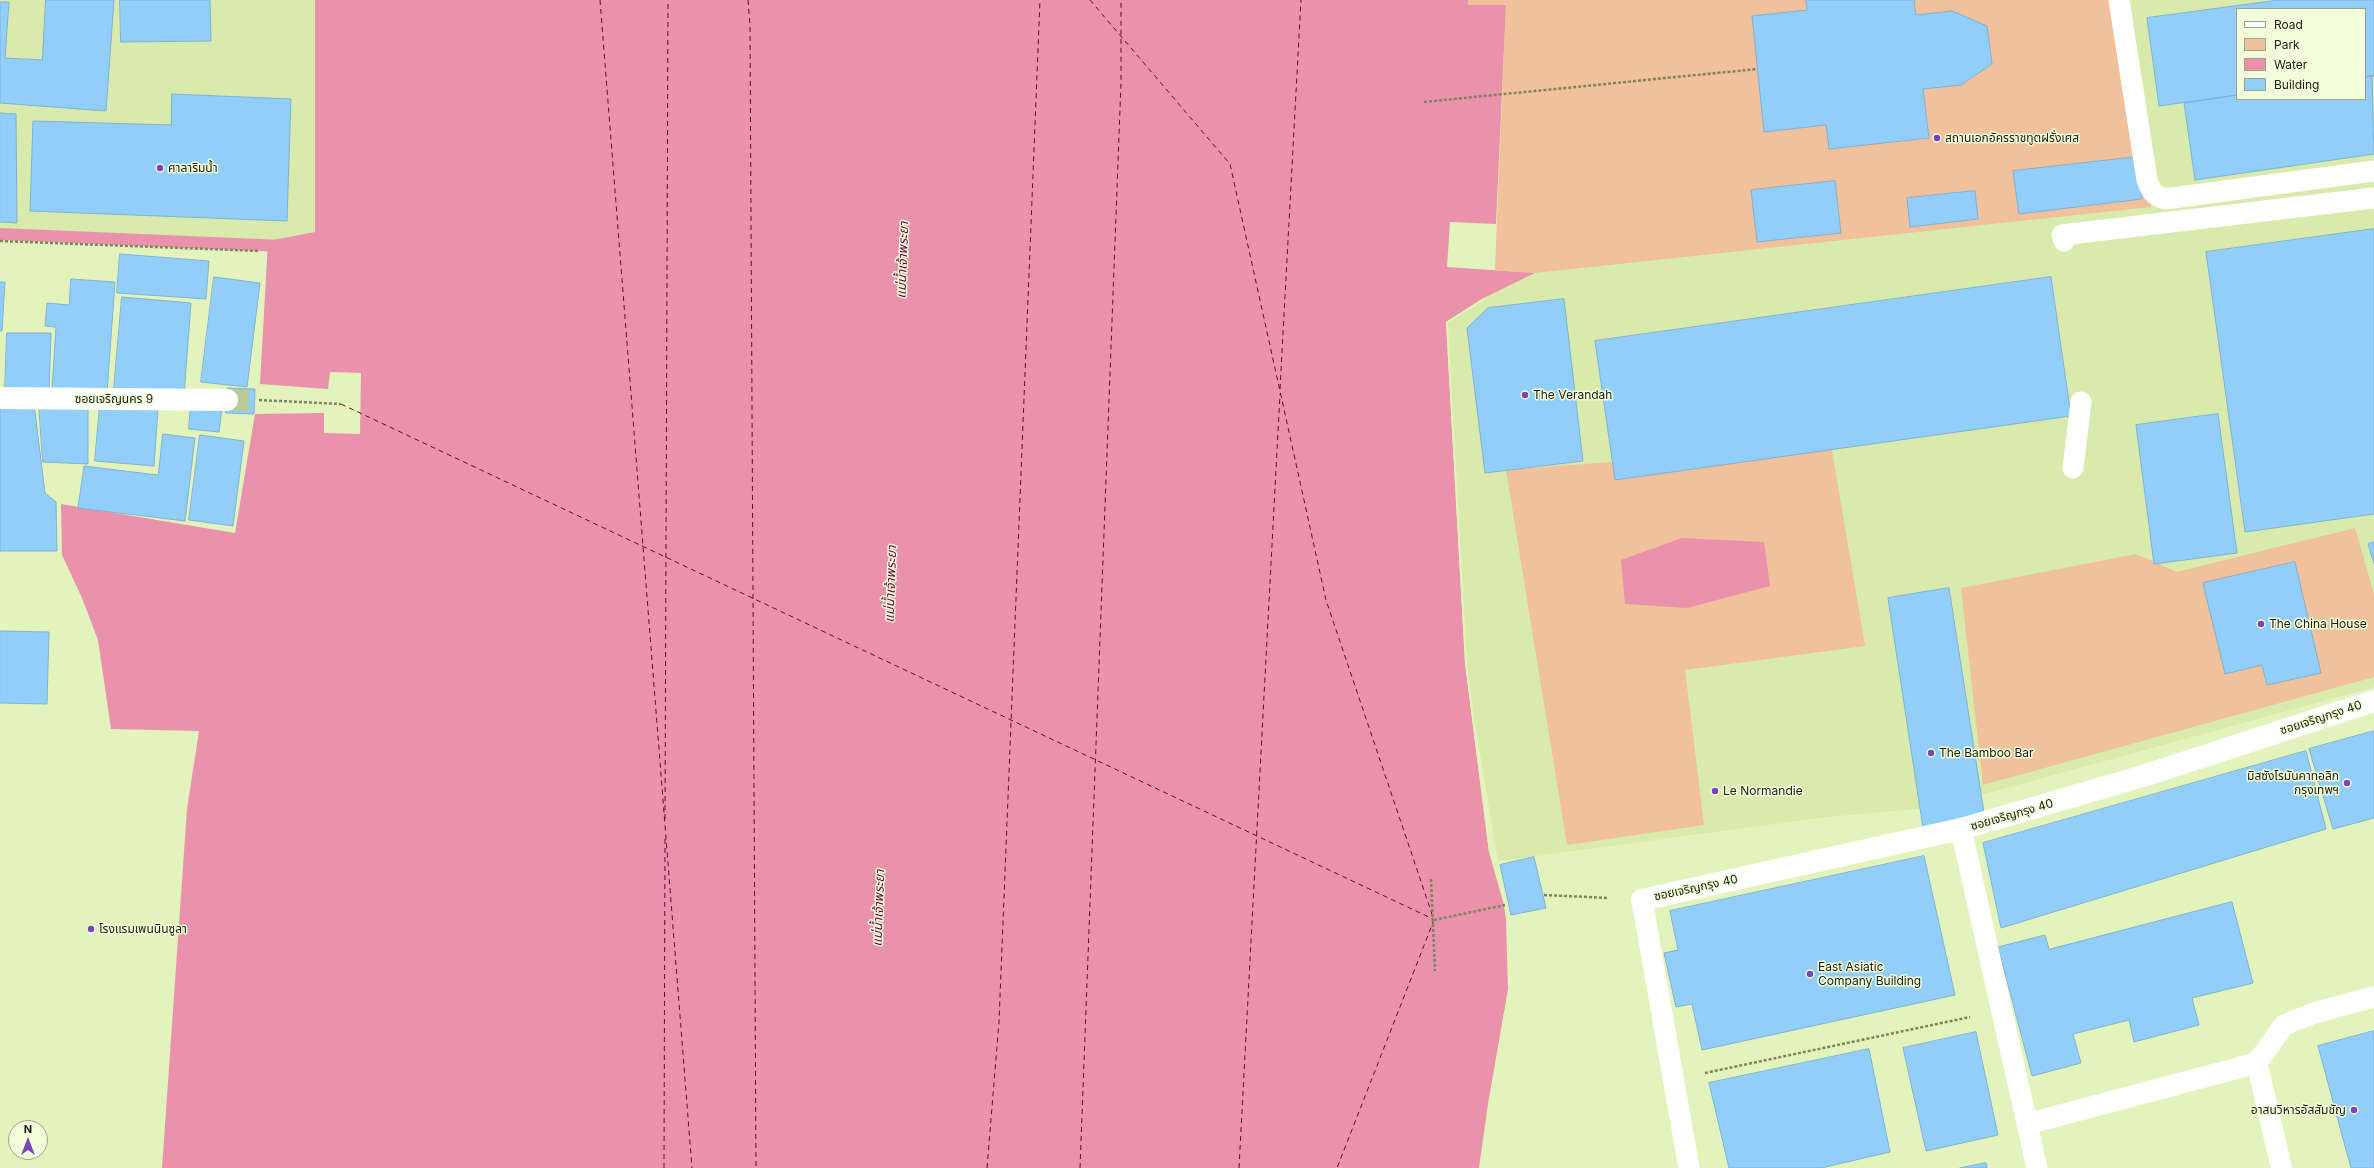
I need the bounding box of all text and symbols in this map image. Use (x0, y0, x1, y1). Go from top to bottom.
legend (2236, 8, 2366, 100)
text: Road (2274, 17, 2303, 32)
text: Park (2274, 37, 2300, 52)
text: Water (2274, 57, 2307, 72)
text: Building (2274, 77, 2319, 92)
place label: สถานเอกอัครราชทูตฝรั่งเศส (1945, 131, 2079, 145)
marker: สถานเอกอัครราชทูตฝรั่งเศส (1932, 133, 1942, 143)
place label: ศาลาริมน้ำ (168, 161, 218, 175)
marker: ศาลาริมน้ำ (155, 163, 165, 173)
water label: แม่น้ำเจ้าพระยา (894, 221, 912, 299)
place label: The Verandah (1533, 388, 1612, 402)
marker: The Verandah (1520, 390, 1530, 400)
street label: ซอยเจริญนคร 9 (75, 392, 153, 406)
water label: แม่น้ำเจ้าพระยา (882, 545, 900, 623)
place label: The China House (2269, 617, 2367, 631)
marker: The China House (2256, 619, 2266, 629)
street label: ซอยเจริญกรุง 40 (2278, 698, 2364, 738)
place label: The Bamboo Bar (1939, 746, 2034, 760)
marker: The Bamboo Bar (1926, 748, 1936, 758)
place label: มิสซังโรมันคาทอลิก กรุงเทพฯ (2247, 769, 2339, 797)
marker: มิสซังโรมันคาทอลิก กรุงเทพฯ (2342, 778, 2352, 788)
place label: Le Normandie (1723, 784, 1803, 798)
marker: Le Normandie (1710, 786, 1720, 796)
street label: ซอยเจริญกรุง 40 (1969, 796, 2055, 834)
water label: แม่น้ำเจ้าพระยา (870, 869, 888, 947)
street label: ซอยเจริญกรุง 40 (1653, 872, 1739, 904)
place label: โรงแรมเพนนินซูลา (99, 922, 187, 936)
marker: โรงแรมเพนนินซูลา (86, 924, 96, 934)
place label: East Asiatic Company Building (1818, 960, 1921, 988)
marker: East Asiatic Company Building (1805, 969, 1815, 979)
place label: อาสนวิหารอัสสัมชัญ (2251, 1103, 2346, 1117)
marker: อาสนวิหารอัสสัมชัญ (2349, 1105, 2359, 1115)
north arrow (8, 1120, 48, 1160)
text: N (24, 1122, 32, 1136)

